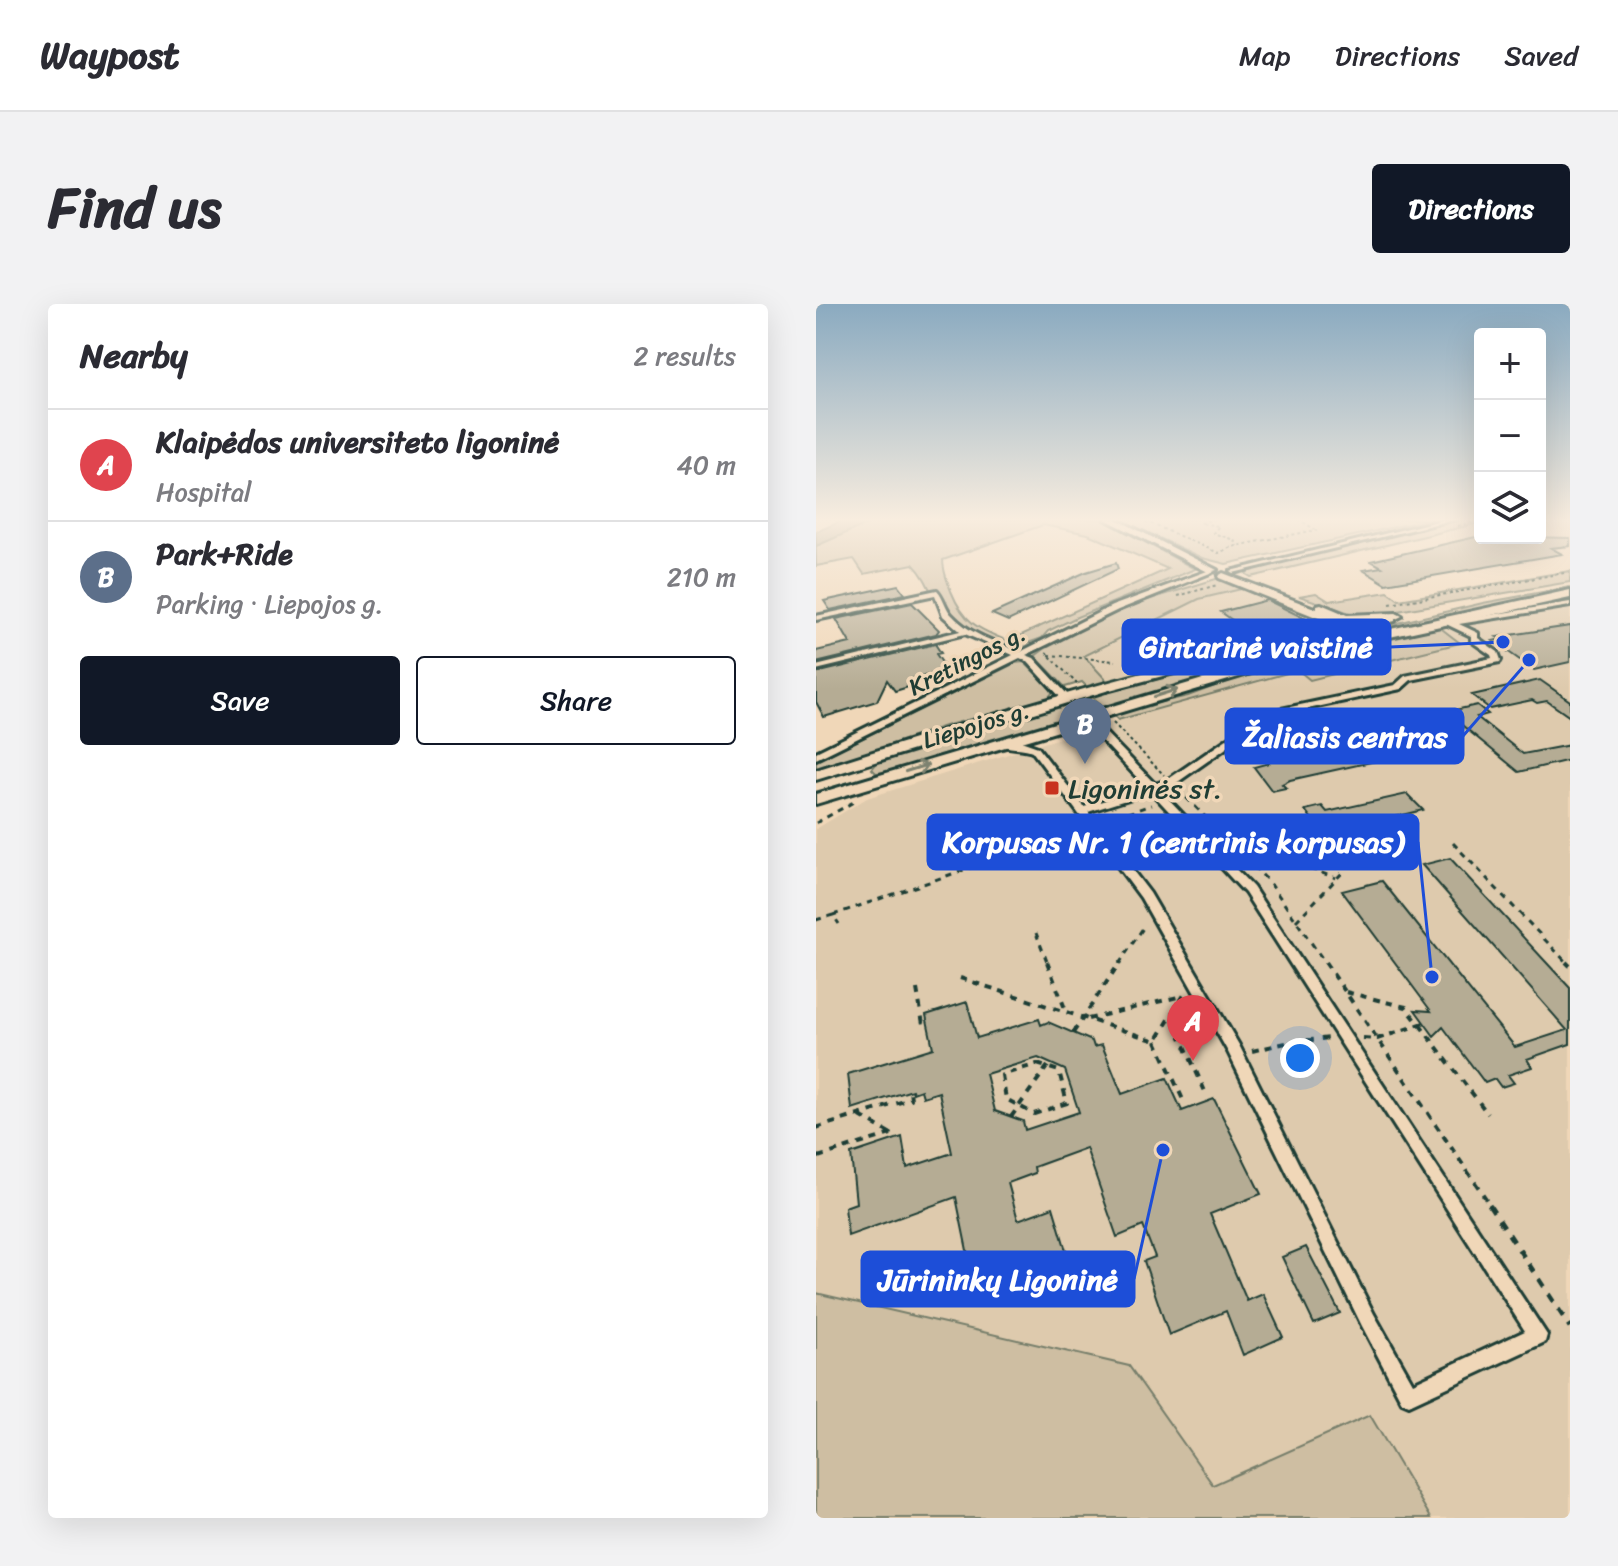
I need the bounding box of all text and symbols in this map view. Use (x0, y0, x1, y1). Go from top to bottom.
text: Waypost (40, 22, 180, 89)
text: Map (1239, 31, 1291, 80)
text: Directions (1335, 31, 1460, 80)
text: Saved (1504, 31, 1578, 80)
text: Find us (48, 159, 221, 258)
button: Directions (1372, 164, 1570, 253)
text: Nearby (80, 326, 188, 386)
map controls (1474, 328, 1546, 544)
button: + (1474, 328, 1546, 400)
text: 2 results (634, 333, 736, 379)
button: − (1474, 400, 1546, 472)
text: Klaipėdos universiteto ligoninė (156, 415, 560, 469)
text: A (97, 442, 115, 488)
text: 40 m (677, 442, 736, 488)
text: Hospital (156, 469, 251, 515)
button: layers (1474, 472, 1546, 544)
text: Park+Ride (156, 527, 293, 581)
text: B (98, 554, 114, 600)
text: 210 m (667, 554, 736, 600)
text: Parking · Liepojos g. (156, 581, 383, 627)
street label: Kretingos g. (901, 612, 1033, 708)
callout: Gintarinė vaistinė (1123, 620, 1390, 674)
text: Gintarinė vaistinė (1139, 620, 1374, 674)
button: Save (80, 656, 400, 745)
button: Share (416, 656, 736, 745)
one-way arrow (1153, 685, 1179, 700)
street label: Liepojos g. (917, 689, 1035, 761)
pin: B (1059, 698, 1111, 764)
callout: Žaliasis centras (1226, 709, 1463, 763)
text: Žaliasis centras (1241, 710, 1449, 764)
one-way arrow (904, 760, 930, 775)
place label: Ligoninės st. (1068, 764, 1222, 813)
marker: Ligoninės st. (1043, 779, 1061, 797)
callout: Korpusas Nr. 1 (centrinis korpusas) (928, 815, 1418, 869)
text: Korpusas Nr. 1 (centrinis korpusas) (941, 815, 1406, 869)
pin: A (1167, 995, 1219, 1061)
your location (1280, 1038, 1320, 1078)
callout: Jūrininkų Ligoninė (862, 1252, 1134, 1306)
text: Jūrininkų Ligoninė (876, 1253, 1119, 1307)

